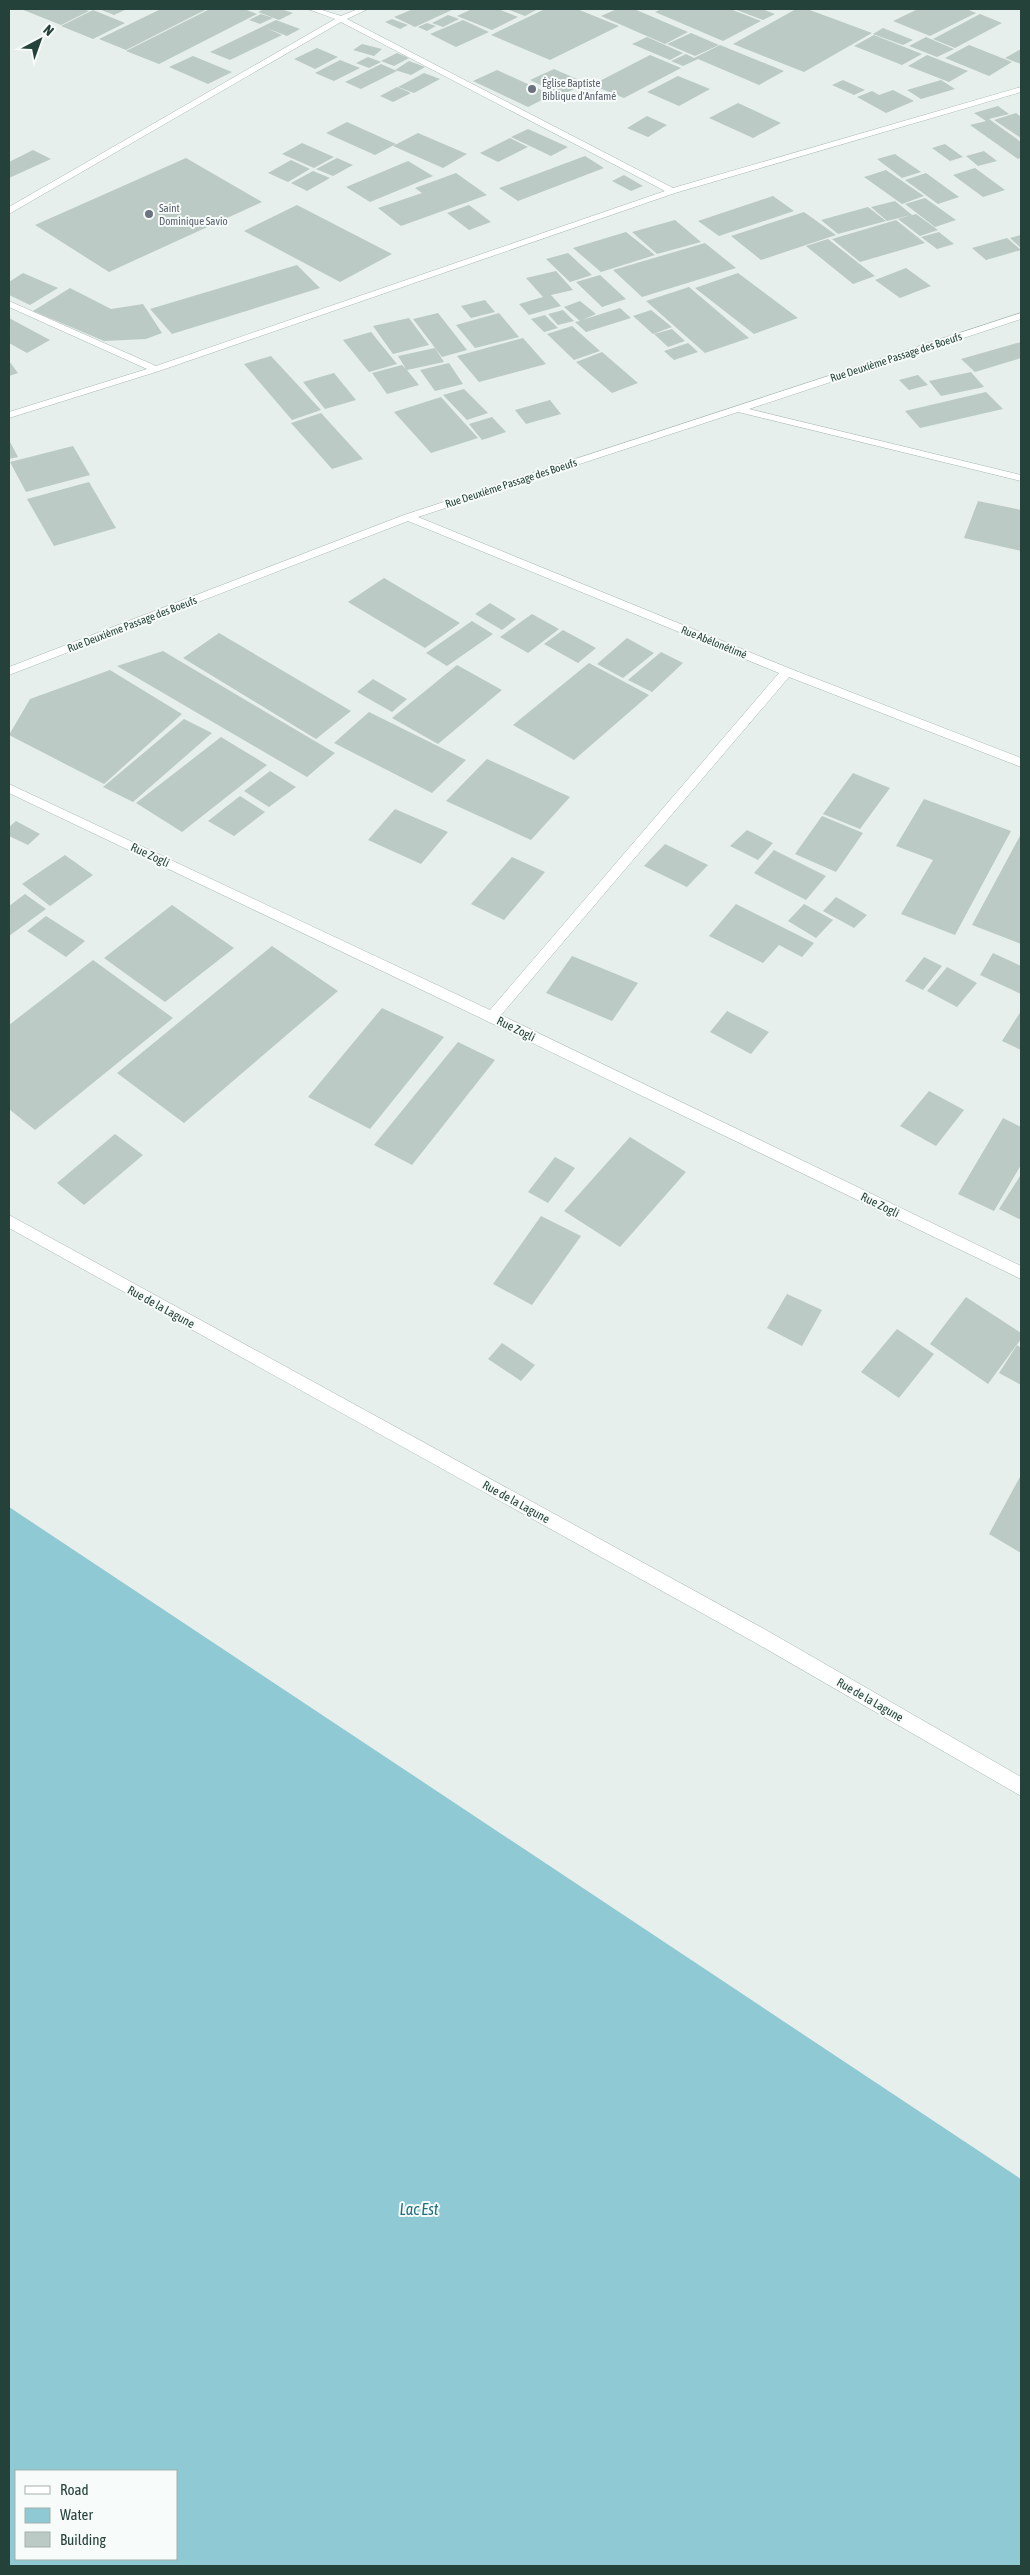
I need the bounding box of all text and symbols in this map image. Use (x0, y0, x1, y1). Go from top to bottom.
north arrow (15, 15, 65, 65)
text: N (40, 21, 57, 39)
place label: Église Baptiste Biblique d'Anfamé (542, 77, 616, 102)
marker: Église Baptiste Biblique d'Anfamé (526, 83, 538, 95)
place label: Saint Dominique Savio (159, 202, 228, 227)
marker: Saint Dominique Savio (143, 208, 155, 220)
street label: Rue Deuxième Passage des Boeufs (829, 330, 963, 384)
street label: Rue Deuxième Passage des Boeufs (444, 456, 578, 510)
street label: Rue Deuxième Passage des Boeufs (66, 594, 198, 654)
street label: Rue Abélonétimé (679, 623, 749, 661)
street label: Rue Zogli (128, 840, 172, 870)
street label: Rue Zogli (494, 1014, 538, 1044)
street label: Rue Zogli (858, 1190, 902, 1220)
street label: Rue de la Lagune (125, 1283, 197, 1331)
street label: Rue de la Lagune (480, 1478, 552, 1526)
street label: Rue de la Lagune (834, 1675, 906, 1725)
water label: Lac Est (400, 2200, 439, 2218)
legend (15, 2470, 178, 2560)
text: Road (60, 2481, 89, 2498)
text: Water (60, 2506, 93, 2523)
text: Building (60, 2531, 106, 2548)

